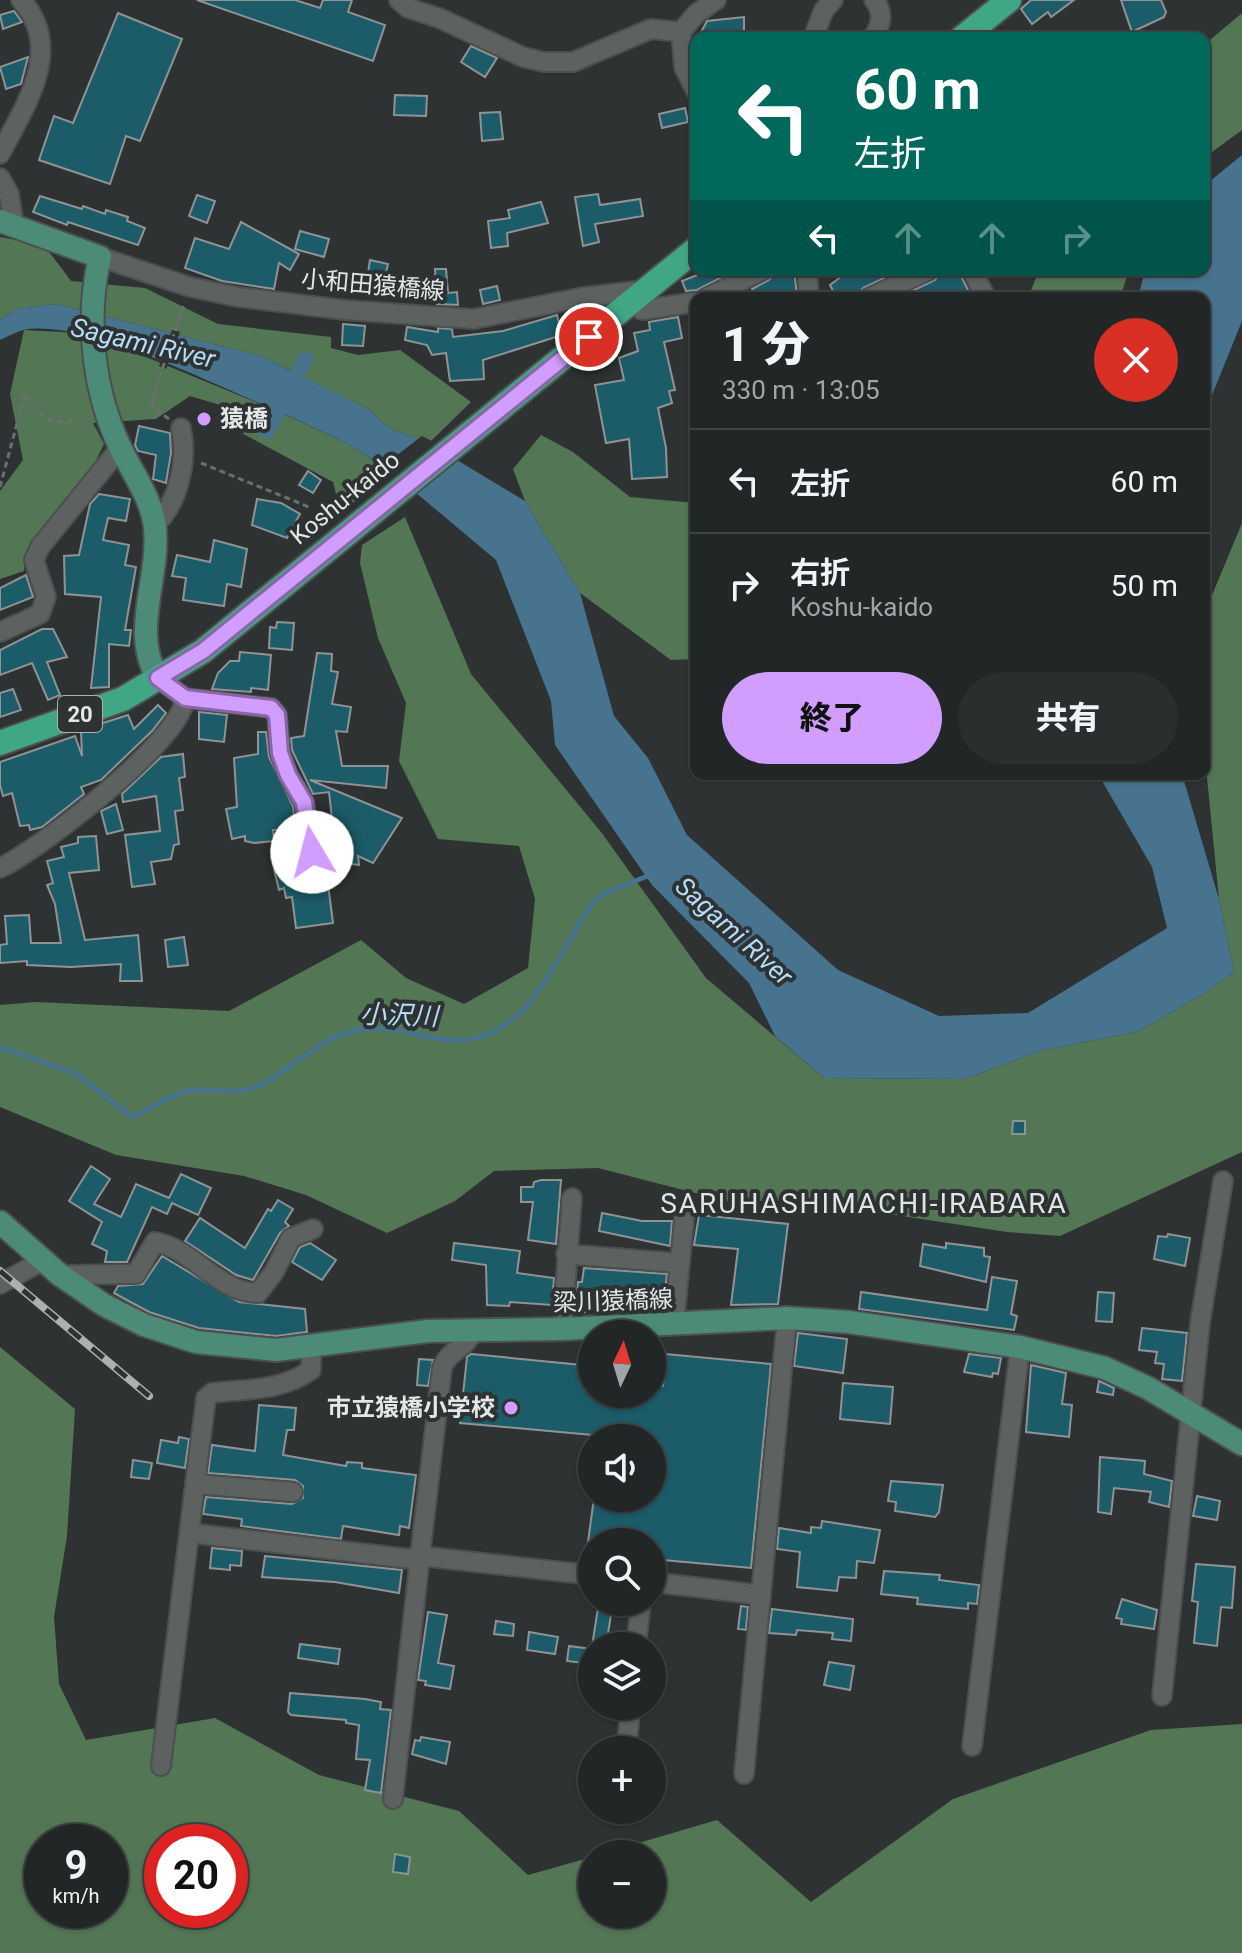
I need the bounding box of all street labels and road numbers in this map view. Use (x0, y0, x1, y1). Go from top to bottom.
street label: 小和田猿橋線 (300, 265, 446, 305)
street label: Koshu-kaido (285, 446, 405, 550)
road number: 20 (58, 696, 102, 732)
street label: 梁川猿橋線 (553, 1285, 673, 1317)

